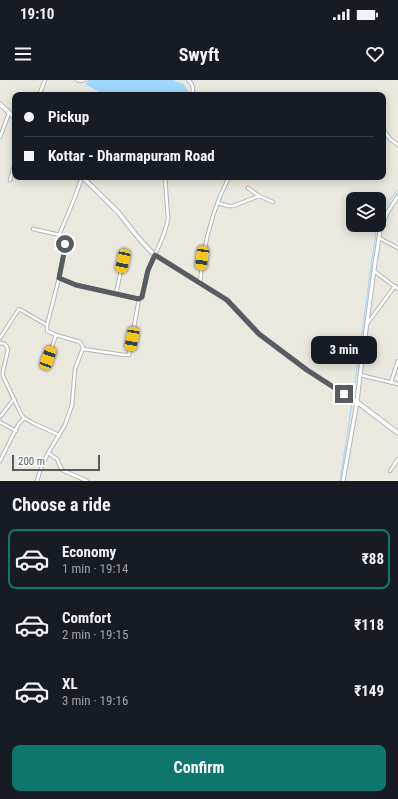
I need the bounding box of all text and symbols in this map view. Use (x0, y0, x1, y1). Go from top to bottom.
text: 19:10 (20, 5, 54, 23)
icon: menu (12, 43, 34, 65)
icon: heart (364, 43, 386, 65)
text: Swyft (179, 44, 219, 65)
text: Pickup (48, 108, 89, 126)
text: Kottar - Dharmapuram Road (48, 147, 215, 165)
map controls (346, 192, 386, 232)
button: layers (346, 192, 386, 232)
route start (56, 235, 74, 253)
car (194, 245, 210, 271)
car (115, 248, 131, 274)
car (124, 326, 140, 352)
callout: 3 min (311, 336, 377, 364)
text: 3 min (330, 342, 358, 357)
car (38, 345, 58, 371)
route end (335, 385, 353, 403)
scale bar (12, 453, 100, 472)
text: 200 m (18, 455, 45, 468)
text: Choose a ride (12, 494, 111, 515)
icon: car (14, 541, 50, 577)
text: Economy (62, 543, 116, 561)
text: ₹88 (362, 550, 384, 568)
text: 1 min · 19:14 (62, 561, 128, 576)
icon: car (14, 607, 50, 643)
text: Comfort (62, 609, 111, 627)
text: ₹118 (354, 616, 384, 634)
text: 2 min · 19:15 (62, 627, 128, 642)
icon: car (14, 673, 50, 709)
text: XL (62, 675, 78, 693)
text: ₹149 (354, 682, 384, 700)
text: 3 min · 19:16 (62, 693, 128, 708)
button: Confirm (12, 745, 386, 791)

